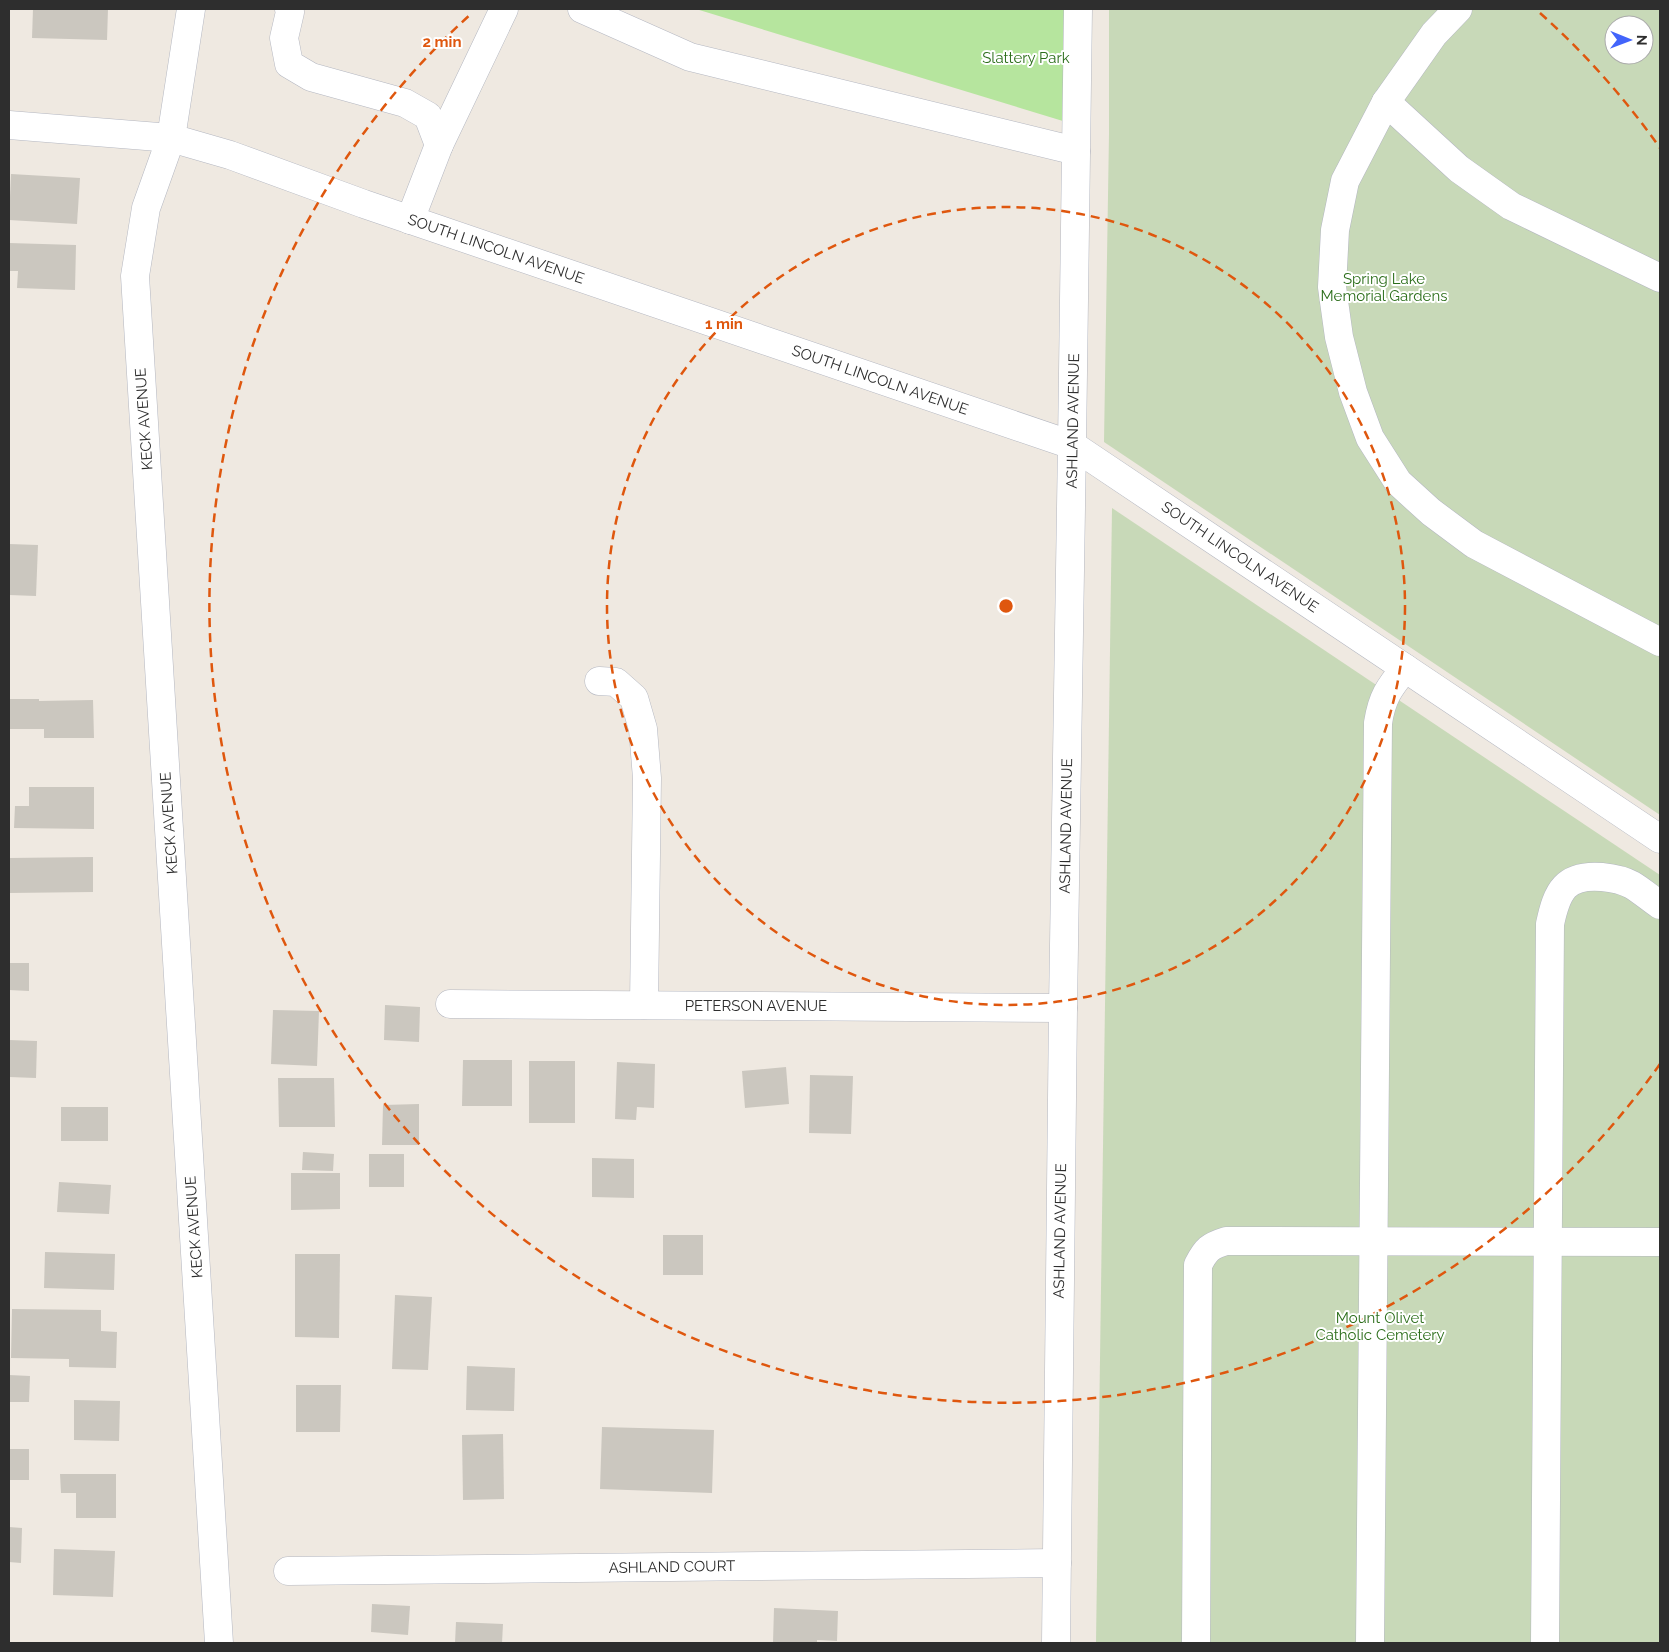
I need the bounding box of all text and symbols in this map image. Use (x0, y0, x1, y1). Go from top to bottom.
north arrow (1604, 15, 1654, 65)
text: 2 min (423, 33, 461, 51)
text: N (1634, 35, 1650, 46)
park label: Slattery Park (982, 49, 1070, 67)
street label: SOUTH LINCOLN AVENUE (405, 210, 587, 288)
park label: Spring Lake Memorial Gardens (1321, 270, 1447, 305)
text: 1 min (705, 315, 743, 333)
street label: SOUTH LINCOLN AVENUE (789, 341, 971, 419)
street label: ASHLAND AVENUE (1063, 353, 1083, 489)
street label: KECK AVENUE (131, 367, 157, 471)
street label: SOUTH LINCOLN AVENUE (1158, 498, 1322, 616)
centre of rings (997, 597, 1015, 615)
street label: ASHLAND AVENUE (1056, 758, 1076, 894)
street label: KECK AVENUE (156, 771, 182, 875)
street label: PETERSON AVENUE (685, 997, 827, 1015)
street label: ASHLAND AVENUE (1050, 1163, 1070, 1299)
street label: KECK AVENUE (181, 1175, 207, 1279)
park label: Mount Olivet Catholic Cemetery (1315, 1309, 1445, 1344)
street label: ASHLAND COURT (608, 1557, 736, 1577)

